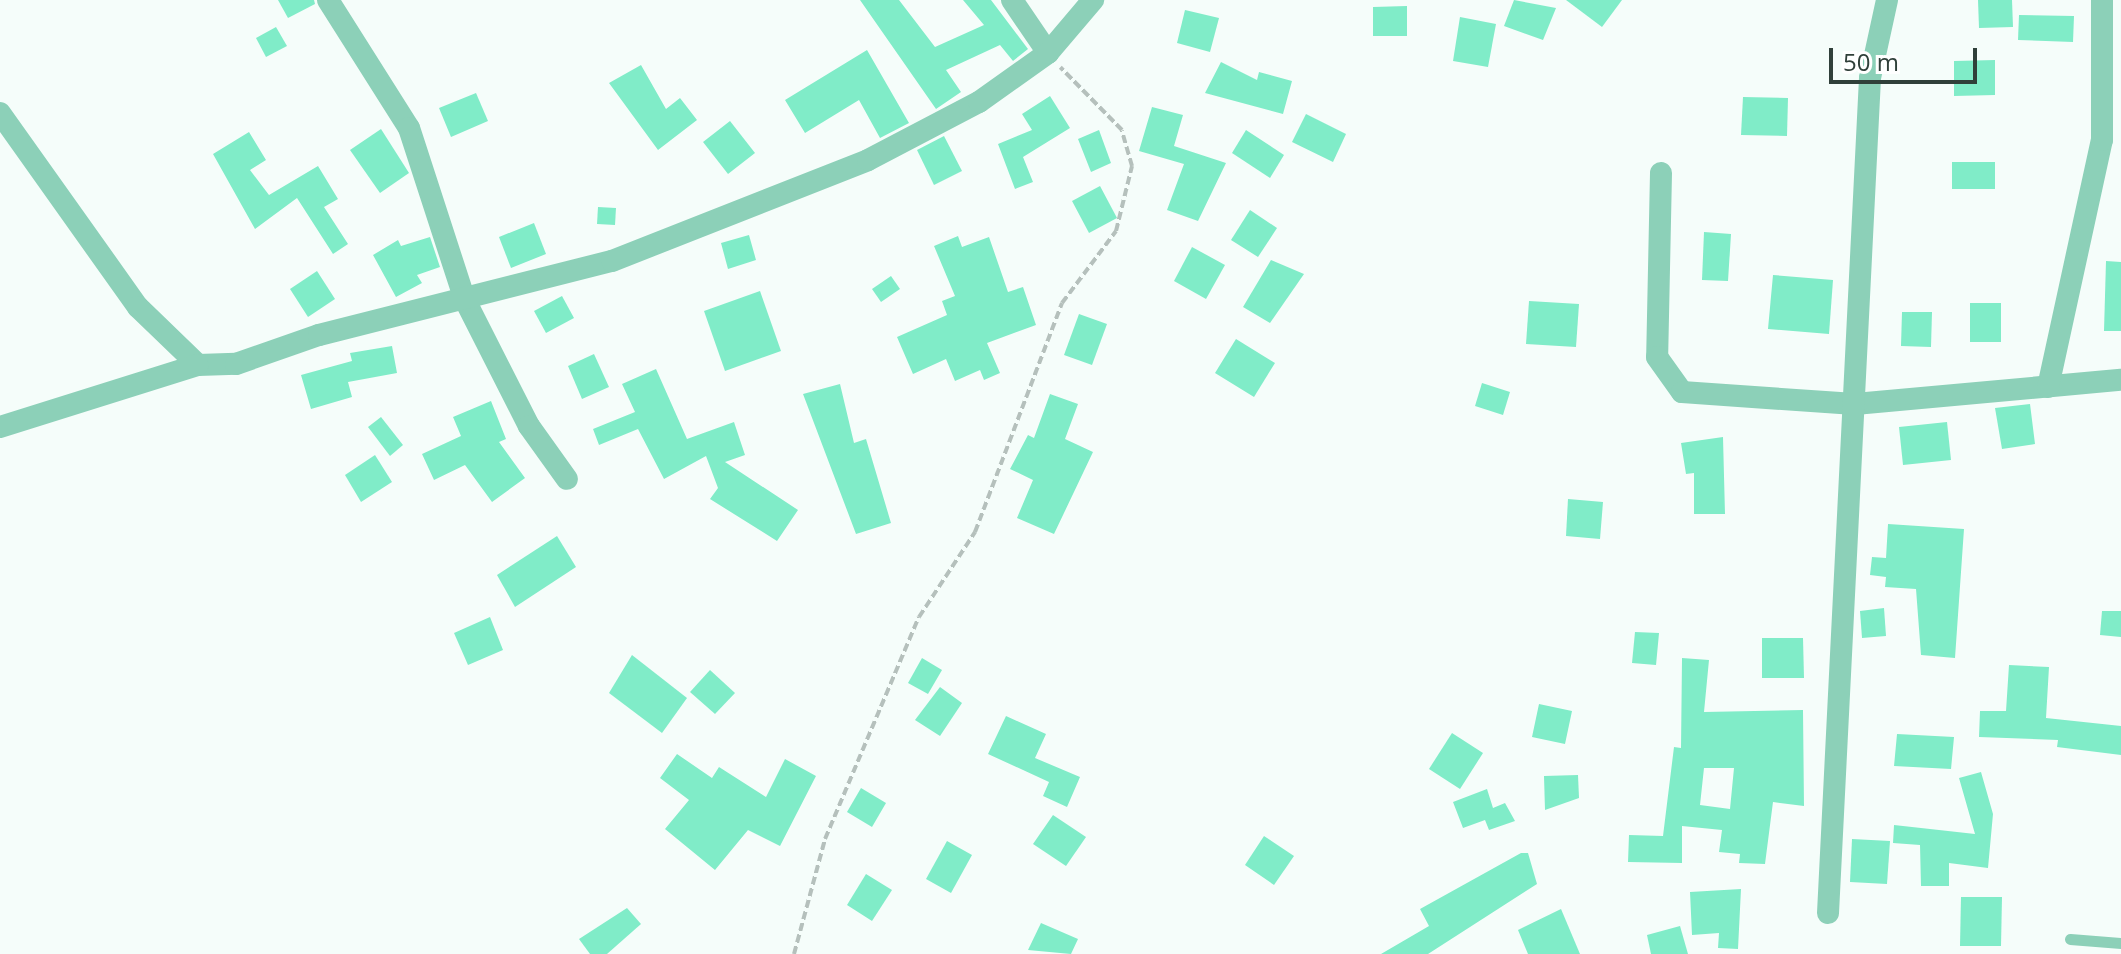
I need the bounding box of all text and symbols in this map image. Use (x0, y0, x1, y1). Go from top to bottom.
scale bar (1833, 32, 1981, 82)
text: 50 m (1843, 45, 1899, 78)

